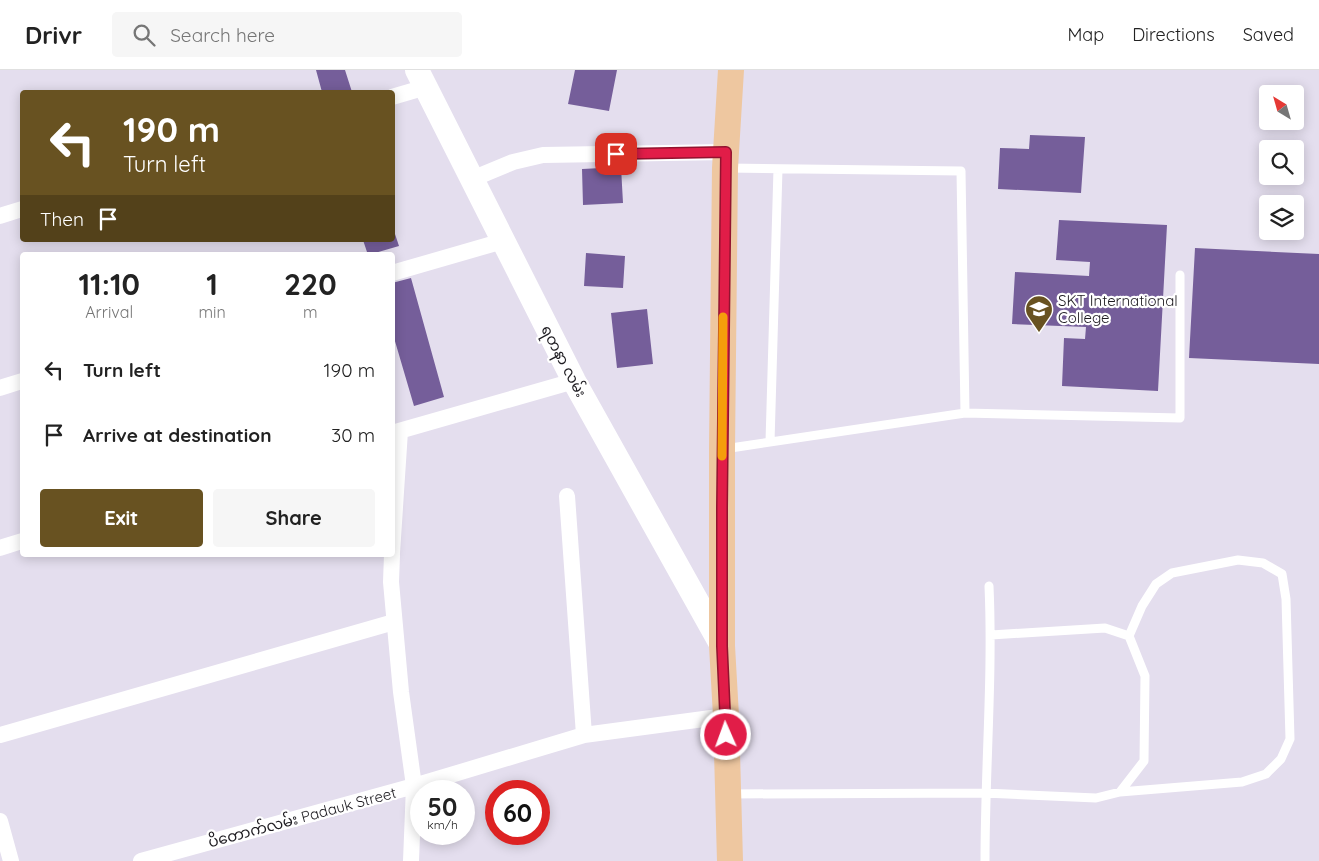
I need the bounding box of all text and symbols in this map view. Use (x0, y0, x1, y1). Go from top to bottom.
search box (112, 12, 462, 57)
text: Drivr (25, 20, 82, 50)
icon: search (130, 21, 158, 49)
text: Search here (170, 23, 275, 47)
text: Map (1067, 23, 1104, 46)
text: Directions (1132, 23, 1215, 46)
text: Saved (1243, 23, 1294, 46)
north arrow (1259, 85, 1304, 130)
map controls (1259, 85, 1304, 240)
text: 190 m (123, 107, 220, 151)
icon: left (40, 110, 105, 175)
pin (595, 133, 637, 175)
icon: arrive (602, 140, 630, 168)
button: search (1259, 140, 1304, 185)
text: Turn left (123, 150, 206, 178)
button: layers (1259, 195, 1304, 240)
icon: arrive (94, 205, 122, 233)
text: Then (40, 207, 84, 231)
text: 11:10 (78, 265, 140, 303)
text: 1 (206, 265, 218, 303)
text: 220 (284, 265, 337, 303)
place label: SKT International College (1058, 291, 1178, 327)
school or university icon: SKT International College (1024, 294, 1054, 333)
text: Arrival (85, 302, 133, 322)
text: min (198, 302, 226, 322)
text: m (303, 302, 318, 322)
street label: ရတနာ လမ်း (534, 322, 591, 402)
icon: left (40, 356, 68, 384)
text: Turn left (83, 358, 161, 382)
text: 190 m (324, 358, 375, 382)
icon: arrive (40, 421, 68, 449)
text: Arrive at destination (83, 423, 272, 447)
text: 30 m (331, 423, 375, 447)
button: Exit (40, 489, 203, 547)
button: Share (213, 489, 375, 547)
position arrow (699, 708, 751, 760)
speed limit sign: 60 (485, 780, 550, 845)
street label: ပိတောက်လမ်း Padauk Street (206, 783, 398, 851)
text: 50 (428, 791, 457, 822)
text: km/h (427, 817, 458, 832)

